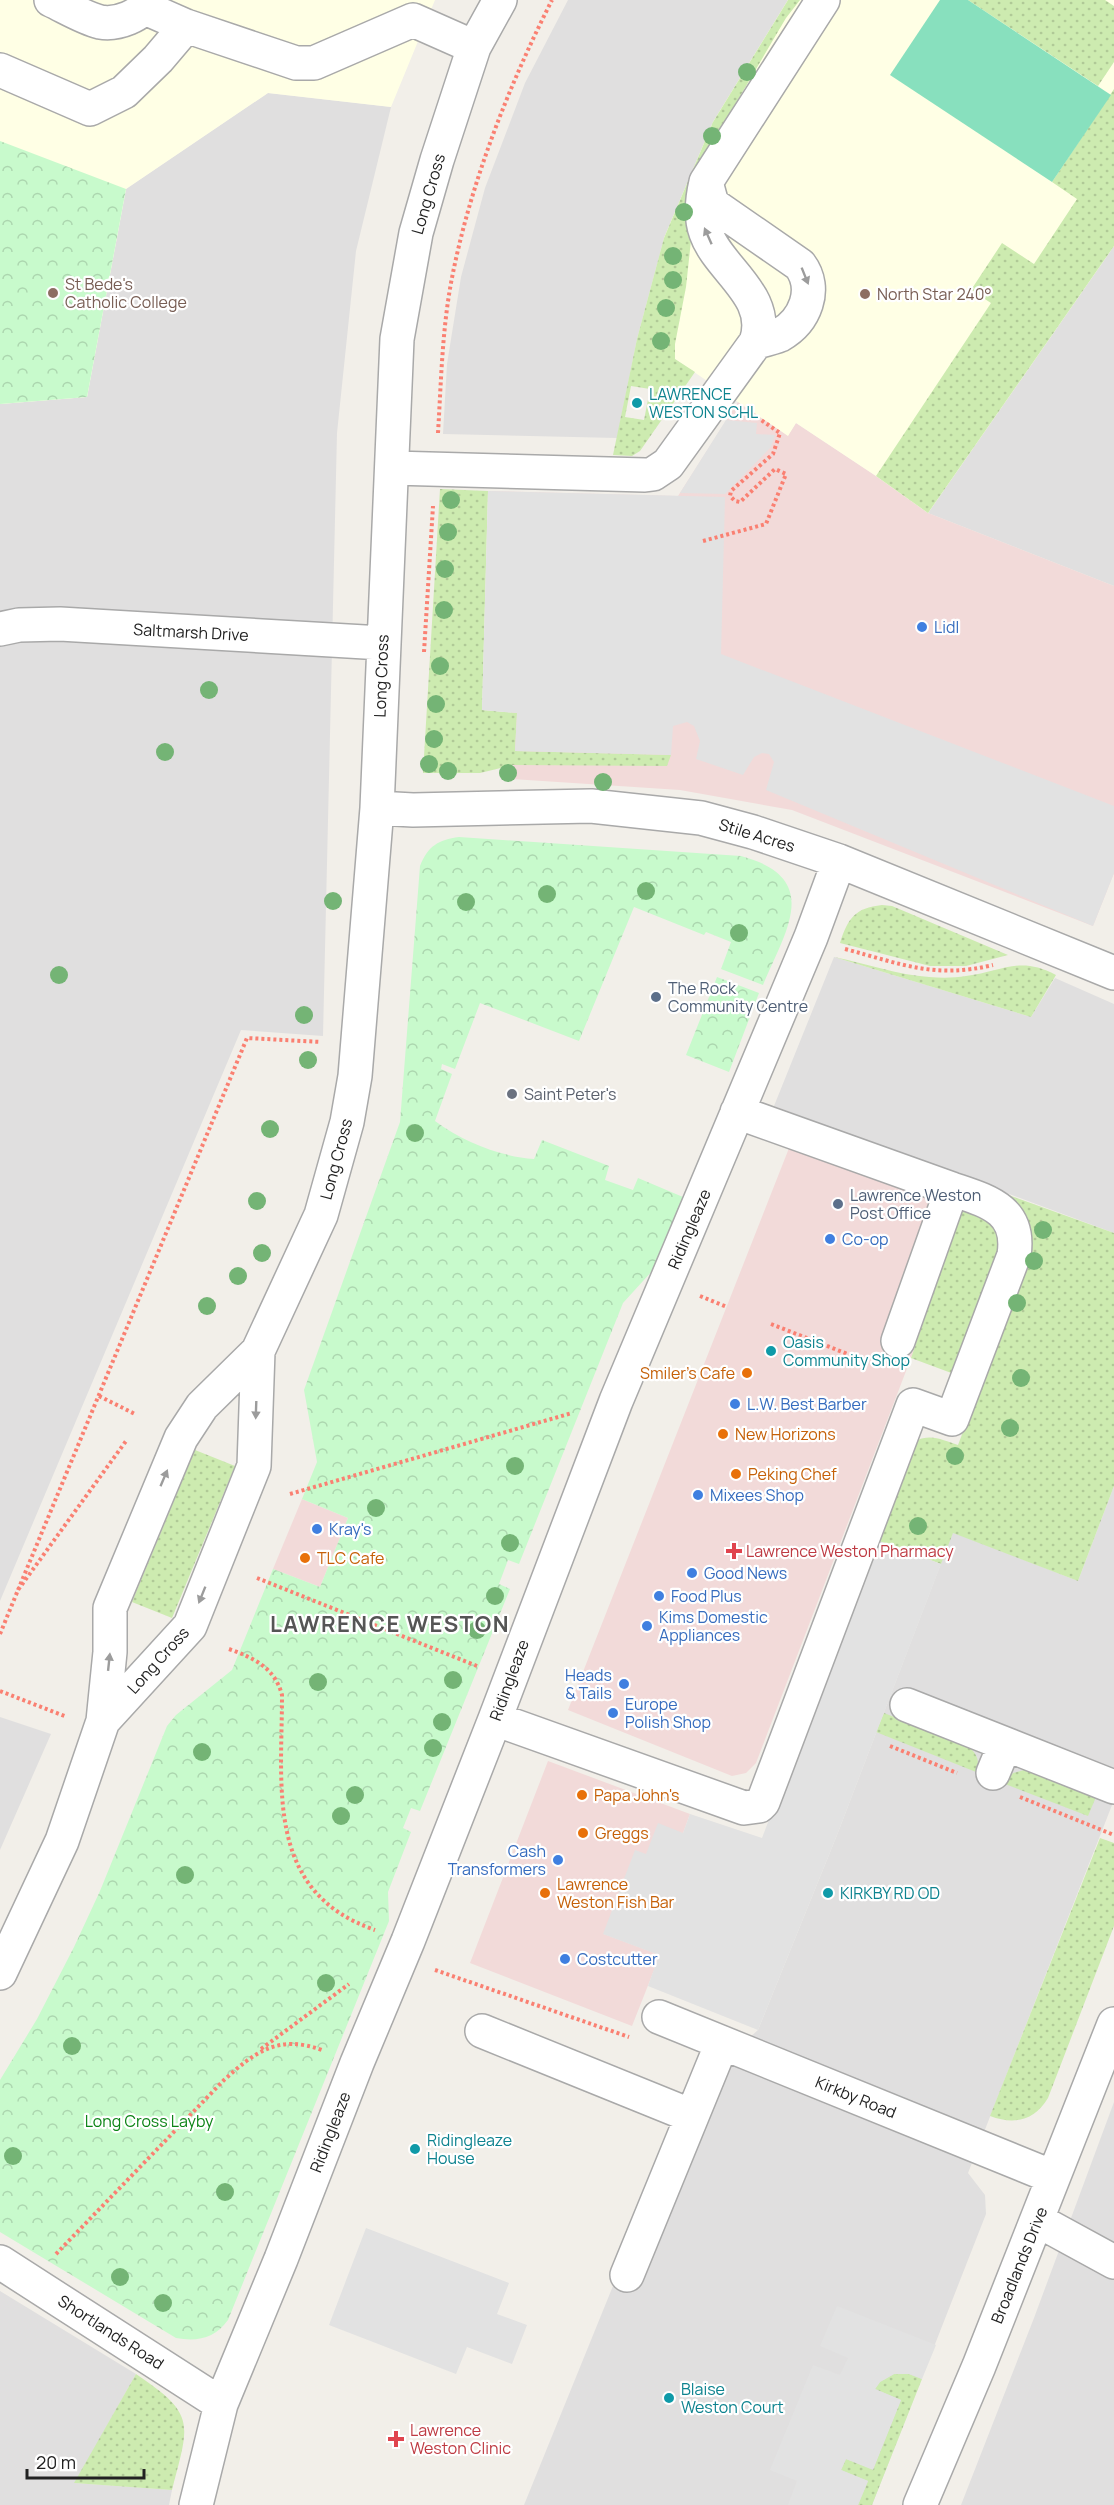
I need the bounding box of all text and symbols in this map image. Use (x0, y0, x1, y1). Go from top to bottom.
street label: Long Cross (406, 151, 450, 237)
one-way arrow (704, 227, 713, 244)
one-way arrow (800, 268, 810, 286)
place label: St Bede's Catholic College (65, 273, 187, 313)
place label: North Star 240° (877, 283, 992, 305)
marker: St Bede's Catholic College (46, 286, 60, 300)
marker: North Star 240° (858, 287, 872, 301)
place label: LAWRENCE WESTON SCHL (649, 383, 758, 423)
marker: LAWRENCE WESTON SCHL (630, 396, 644, 410)
place label: Lidl (934, 616, 959, 638)
street label: Saltmarsh Drive (133, 618, 249, 646)
marker: Lidl (915, 620, 929, 634)
street label: Long Cross (369, 634, 393, 718)
street label: Stile Acres (716, 813, 798, 857)
place label: The Rock Community Centre (668, 977, 808, 1017)
marker: The Rock Community Centre (649, 990, 663, 1004)
place label: Saint Peter's (524, 1083, 616, 1105)
marker: Saint Peter's (505, 1087, 519, 1101)
street label: Long Cross (315, 1116, 357, 1202)
place label: Lawrence Weston Post Office (850, 1184, 981, 1224)
street label: Ridingleaze (662, 1186, 716, 1272)
marker: Lawrence Weston Post Office (831, 1197, 845, 1211)
place label: Co-op (842, 1228, 889, 1250)
marker: Co-op (823, 1232, 837, 1246)
place label: Oasis Community Shop (783, 1331, 910, 1371)
marker: Oasis Community Shop (764, 1344, 778, 1358)
place label: Smiler's Cafe (640, 1362, 735, 1384)
marker: Smiler's Cafe (740, 1366, 754, 1380)
place label: L.W. Best Barber (747, 1393, 867, 1415)
marker: L.W. Best Barber (728, 1397, 742, 1411)
one-way arrow (252, 1400, 261, 1419)
place label: New Horizons (735, 1423, 836, 1445)
marker: New Horizons (716, 1427, 730, 1441)
place label: Peking Chef (748, 1463, 837, 1485)
marker: Peking Chef (729, 1467, 743, 1481)
one-way arrow (160, 1469, 169, 1487)
place label: Mixees Shop (710, 1484, 804, 1506)
marker: Mixees Shop (691, 1488, 705, 1502)
place label: Kray's (329, 1518, 371, 1540)
marker: Kray's (310, 1522, 324, 1536)
place label: Lawrence Weston Pharmacy (746, 1540, 954, 1562)
marker: Lawrence Weston Pharmacy (727, 1544, 741, 1558)
place label: TLC Cafe (317, 1547, 384, 1569)
marker: TLC Cafe (298, 1551, 312, 1565)
place label: Good News (704, 1562, 787, 1584)
marker: Good News (685, 1566, 699, 1580)
place label: Food Plus (671, 1585, 742, 1607)
one-way arrow (197, 1586, 207, 1604)
marker: Food Plus (652, 1589, 666, 1603)
place label: Kims Domestic Appliances (659, 1606, 768, 1646)
district label: LAWRENCE WESTON (270, 1609, 510, 1639)
marker: Kims Domestic Appliances (640, 1619, 654, 1633)
street label: Long Cross (122, 1622, 194, 1698)
street label: Ridingleaze (484, 1636, 534, 1724)
one-way arrow (104, 1653, 114, 1672)
place label: Heads & Tails (565, 1664, 612, 1704)
marker: Heads & Tails (617, 1677, 631, 1691)
place label: Europe Polish Shop (625, 1693, 711, 1733)
marker: Europe Polish Shop (606, 1706, 620, 1720)
place label: Papa John's (594, 1784, 680, 1806)
marker: Papa John's (575, 1788, 589, 1802)
place label: Greggs (595, 1822, 649, 1844)
marker: Greggs (576, 1826, 590, 1840)
place label: Cash Transformers (448, 1840, 546, 1880)
marker: Cash Transformers (551, 1853, 565, 1867)
place label: Lawrence Weston Fish Bar (557, 1873, 675, 1913)
place label: KIRKBY RD OD (840, 1882, 940, 1904)
marker: Lawrence Weston Fish Bar (538, 1886, 552, 1900)
marker: KIRKBY RD OD (821, 1886, 835, 1900)
place label: Costcutter (577, 1948, 658, 1970)
marker: Costcutter (558, 1952, 572, 1966)
street label: Kirkby Road (812, 2071, 900, 2123)
street label: Ridingleaze (304, 2088, 356, 2176)
park label: Long Cross Layby (85, 2110, 214, 2132)
place label: Ridingleaze House (427, 2129, 512, 2169)
marker: Ridingleaze House (408, 2142, 422, 2156)
street label: Broadlands Drive (986, 2203, 1052, 2327)
street label: Shortlands Road (54, 2290, 168, 2374)
place label: Blaise Weston Court (681, 2378, 784, 2418)
marker: Blaise Weston Court (662, 2391, 676, 2405)
place label: Lawrence Weston Clinic (410, 2419, 511, 2459)
marker: Lawrence Weston Clinic (387, 2430, 405, 2448)
scale bar (27, 2442, 144, 2480)
text: 20 m (36, 2450, 76, 2474)

